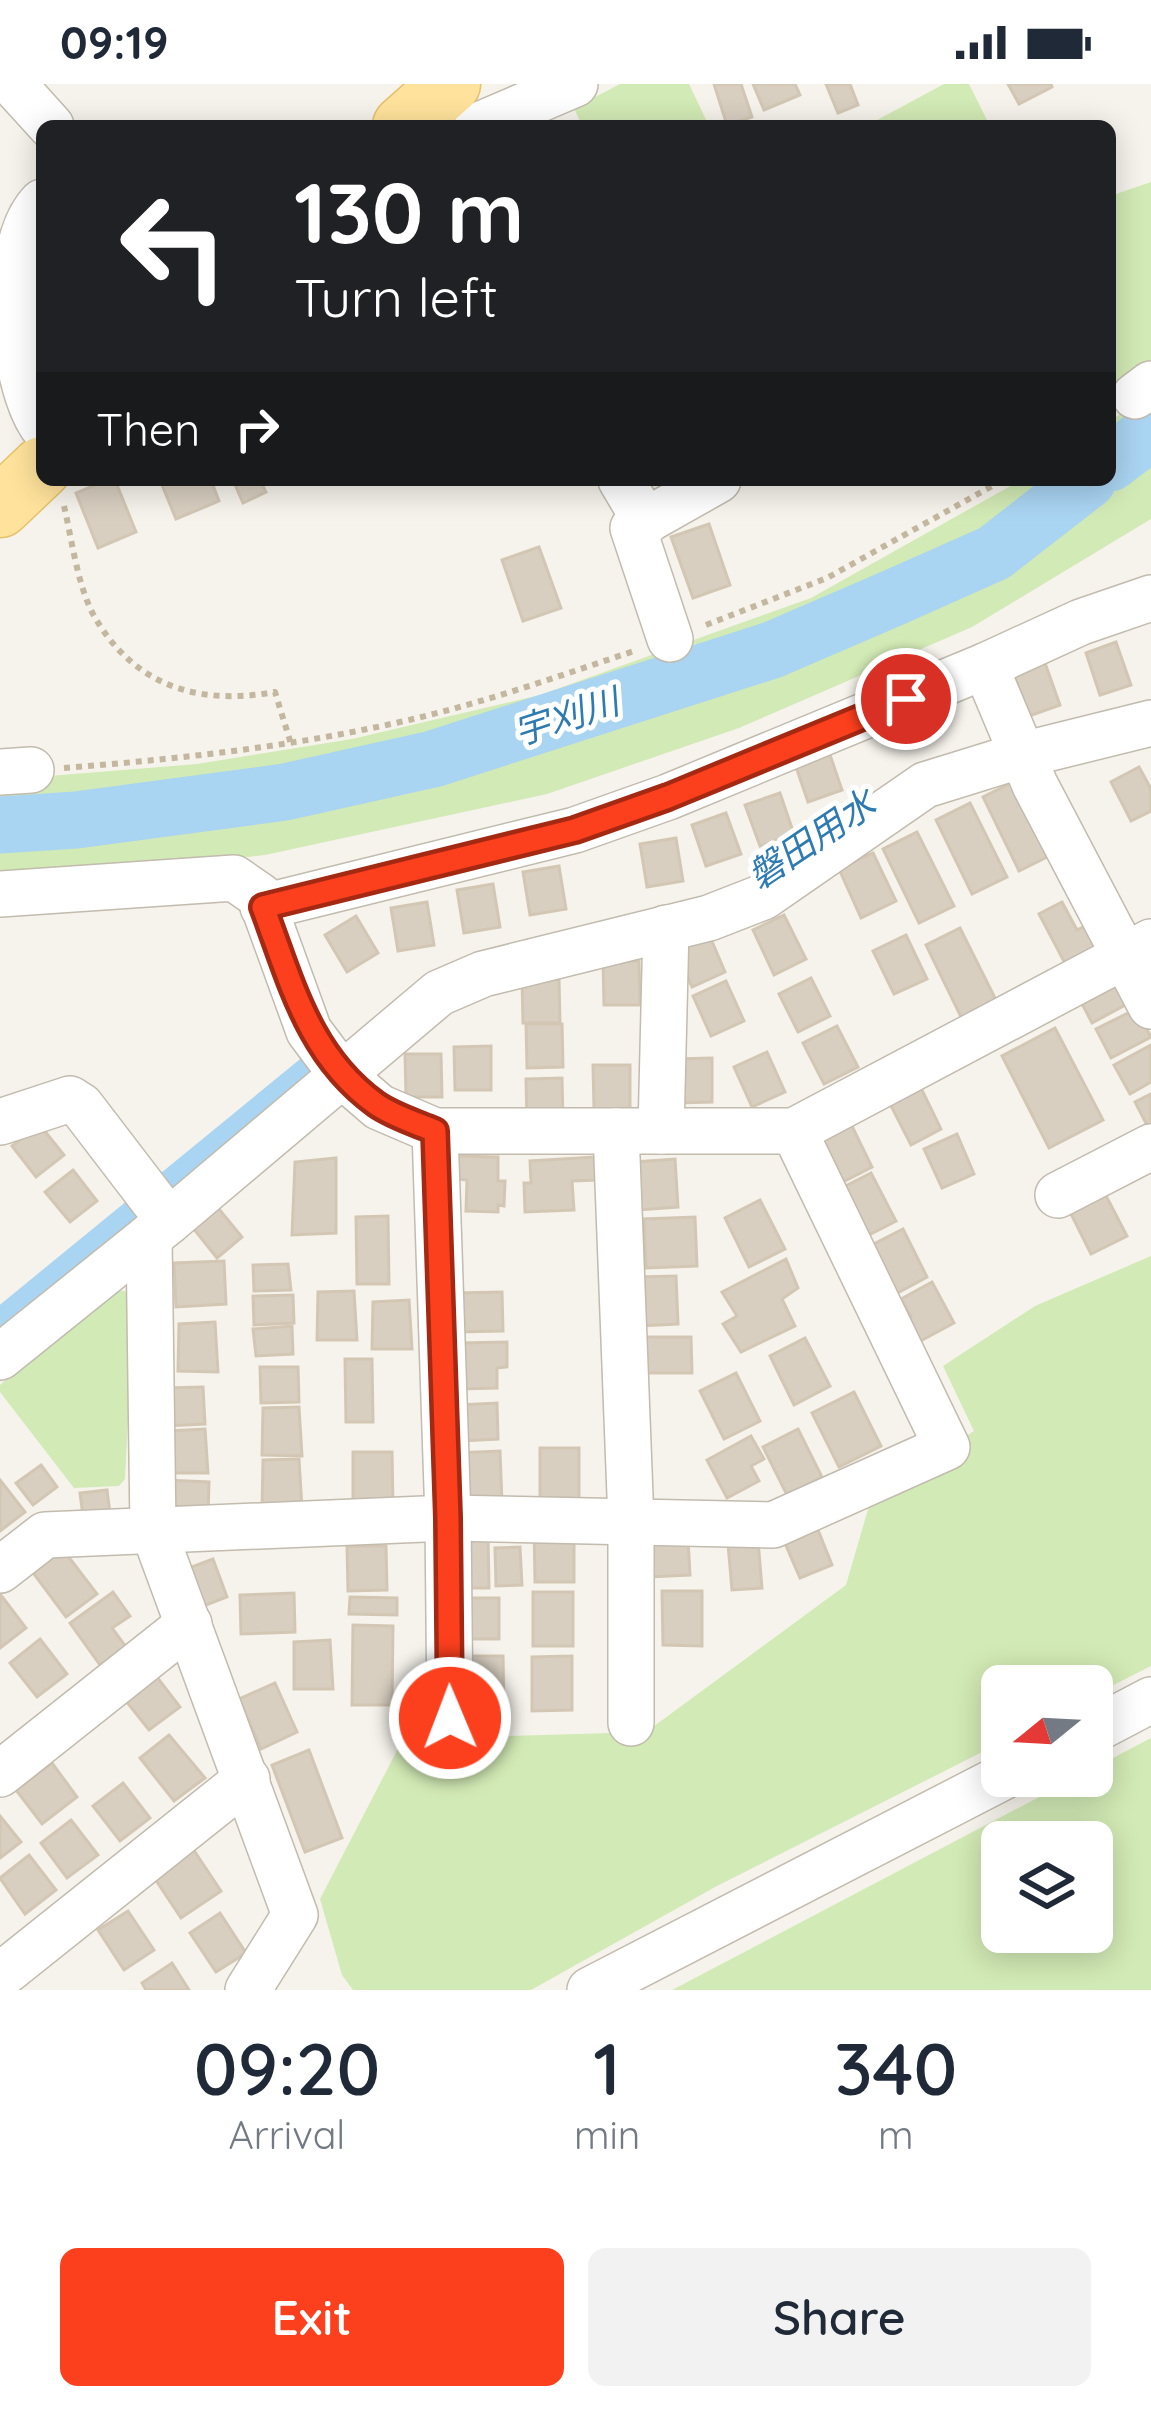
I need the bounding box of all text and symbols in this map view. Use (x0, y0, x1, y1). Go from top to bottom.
text: 09:19 (60, 14, 169, 70)
text: 130 m (294, 159, 524, 264)
icon: left (96, 168, 252, 324)
text: Turn left (294, 263, 498, 331)
icon: right (224, 396, 290, 462)
text: Then (96, 401, 200, 457)
pin (855, 648, 957, 750)
icon: arrive (873, 666, 939, 732)
water label: 宇刈川 (508, 677, 628, 754)
water label: 磐田用水 (739, 778, 887, 898)
position arrow (387, 1655, 513, 1781)
north arrow (981, 1665, 1113, 1797)
map controls (981, 1665, 1113, 1953)
button: layers (981, 1821, 1113, 1953)
text: 09:20 (194, 2023, 380, 2113)
text: 1 (593, 2023, 621, 2113)
text: 340 (834, 2023, 957, 2113)
text: Arrival (229, 2110, 345, 2159)
text: min (574, 2110, 640, 2159)
text: m (878, 2110, 913, 2159)
button: Exit (60, 2248, 564, 2386)
button: Share (588, 2248, 1091, 2386)

